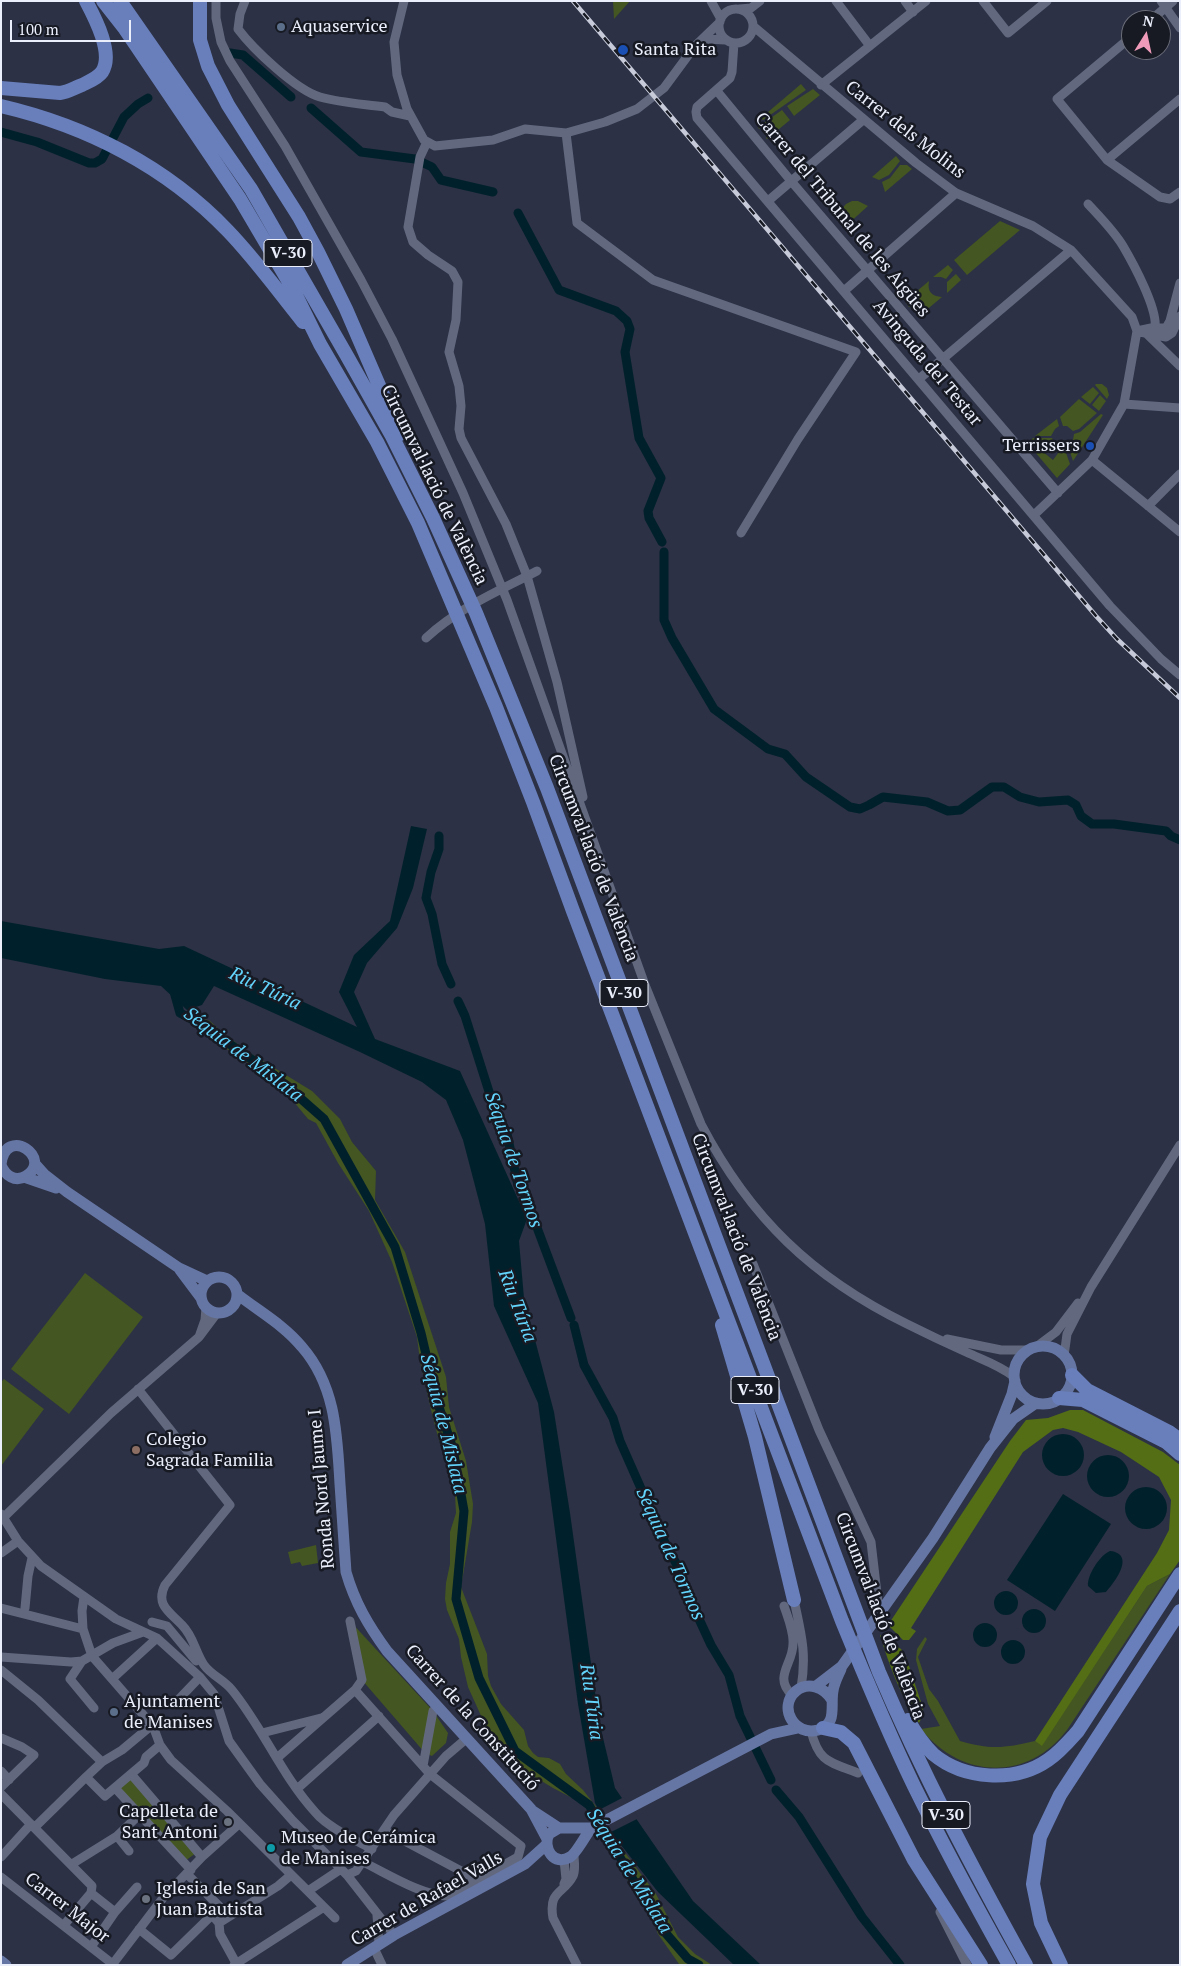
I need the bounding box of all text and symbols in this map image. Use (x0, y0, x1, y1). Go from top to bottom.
scale bar (12, 10, 134, 42)
north arrow (1121, 10, 1171, 60)
text: N (1142, 10, 1155, 31)
place label: Aquaservice (291, 16, 388, 38)
text: 100 m (18, 19, 59, 39)
marker: Aquaservice (275, 21, 287, 33)
place label: Santa Rita (634, 39, 716, 61)
marker: Santa Rita (616, 43, 630, 57)
street label: Carrer dels Molins (841, 76, 969, 184)
street label: Carrer del Tribunal de les Aigües (750, 108, 934, 322)
road number: V-30 (264, 240, 312, 266)
street label: Avinguda del Testar (868, 296, 986, 430)
street label: Circumval·lació de València (376, 381, 492, 589)
place label: Terrissers (1002, 435, 1080, 457)
marker: Terrissers (1084, 440, 1096, 452)
street label: Circumval·lació de València (543, 751, 643, 965)
water label: Riu Túria (225, 962, 305, 1016)
road number: V-30 (600, 980, 648, 1006)
water label: Séquia de Mislata (179, 1003, 307, 1107)
water label: Séquia de Tormos (479, 1089, 547, 1231)
street label: Circumval·lació de València (686, 1130, 786, 1344)
water label: Riu Túria (493, 1266, 541, 1346)
water label: Séquia de Mislata (415, 1352, 471, 1496)
road number: V-30 (731, 1376, 779, 1404)
street label: Ronda Nord Jaume I (304, 1408, 340, 1570)
place label: Colegio Sagrada Familia (146, 1429, 273, 1472)
marker: Colegio Sagrada Familia (130, 1444, 142, 1456)
water label: Séquia de Tormos (631, 1484, 709, 1624)
street label: Circumval·lació de València (830, 1509, 930, 1723)
street label: Carrer de la Constitució (401, 1640, 543, 1796)
water label: Riu Túria (574, 1662, 608, 1742)
place label: Ajuntament de Manises (124, 1691, 220, 1734)
marker: Ajuntament de Manises (108, 1706, 120, 1718)
place label: Capelleta de Sant Antoni (119, 1801, 218, 1844)
road number: V-30 (922, 1802, 970, 1828)
water label: Séquia de Mislata (581, 1804, 677, 1938)
marker: Capelleta de Sant Antoni (222, 1816, 234, 1828)
place label: Museo de Cerámica de Manises (281, 1827, 436, 1870)
marker: Museo de Cerámica de Manises (265, 1842, 277, 1854)
street label: Carrer de Rafael Valls (347, 1847, 507, 1951)
street label: Carrer Major (20, 1868, 114, 1948)
place label: Iglesia de San Juan Bautista (156, 1878, 266, 1920)
marker: Iglesia de San Juan Bautista (140, 1893, 152, 1905)

